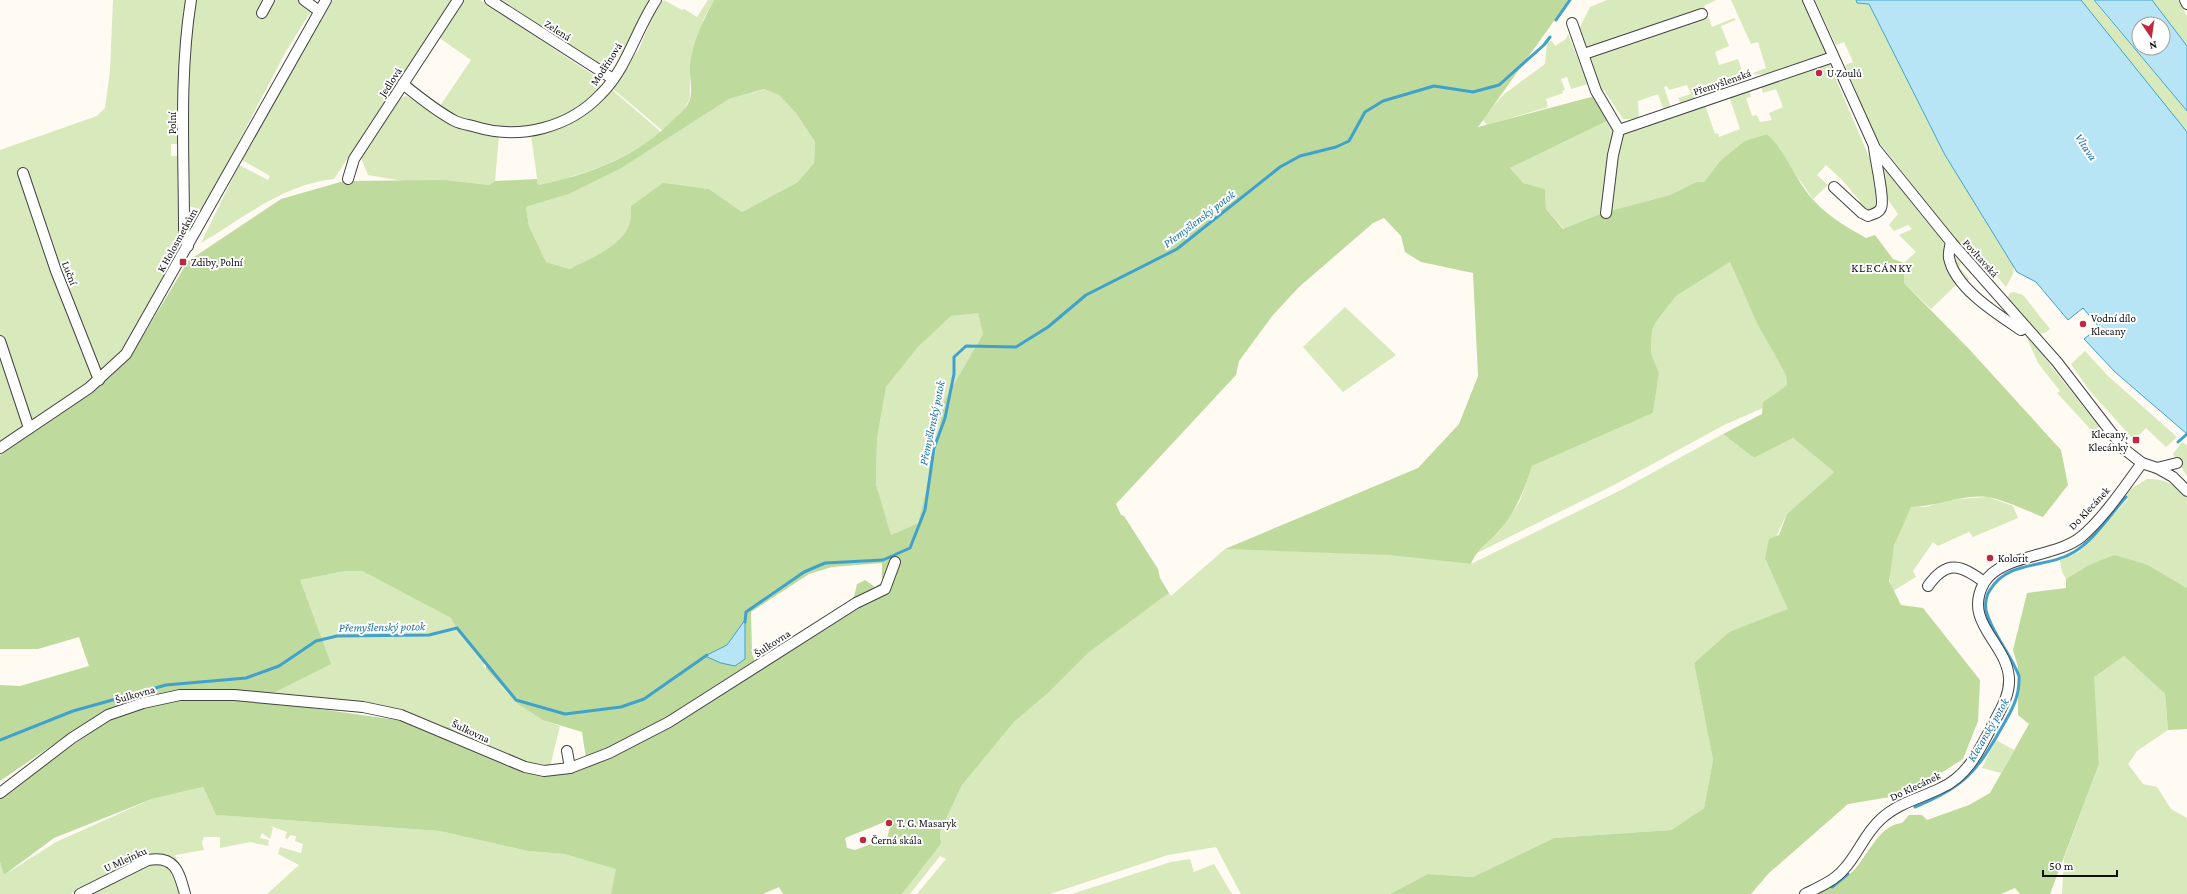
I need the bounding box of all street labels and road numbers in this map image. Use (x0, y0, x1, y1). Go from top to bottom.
street label: Zelená (542, 17, 574, 43)
street label: Modřínová (588, 40, 624, 88)
street label: Jedlová (376, 65, 405, 100)
street label: Přemyšlenská (1691, 66, 1753, 98)
street label: Polní (166, 111, 178, 134)
street label: K Holosmetkům (155, 206, 200, 274)
street label: Povltavská (1961, 237, 2001, 279)
street label: Luční (60, 259, 80, 288)
street label: Do Klecánek (2066, 483, 2112, 532)
street label: Šulkovna (752, 627, 792, 659)
street label: Šulkovna (114, 683, 156, 705)
street label: Šulkovna (450, 717, 492, 745)
street label: Do Klecánek (1888, 769, 1943, 803)
street label: U Mlejnku (102, 844, 149, 875)

